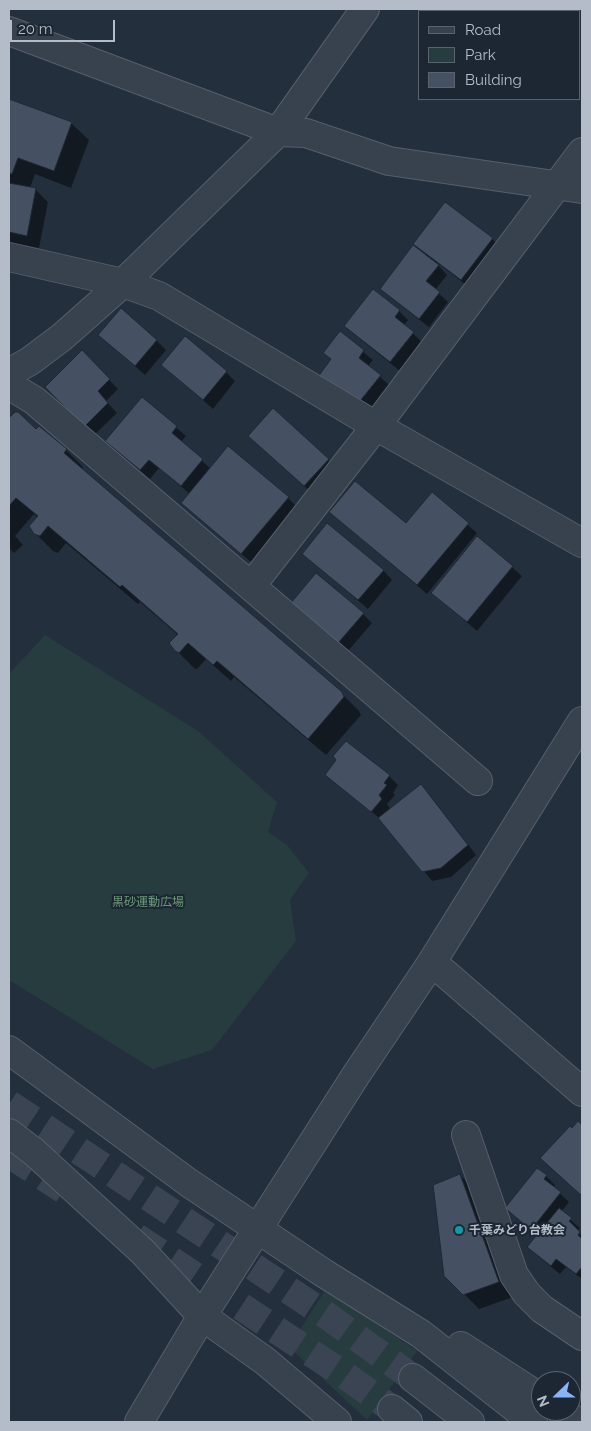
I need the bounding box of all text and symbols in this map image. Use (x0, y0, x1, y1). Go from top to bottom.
scale bar (12, 10, 118, 42)
legend (418, 10, 581, 100)
text: 20 m (18, 20, 53, 38)
text: Road (465, 21, 501, 39)
text: Park (465, 46, 496, 64)
text: Building (465, 71, 522, 89)
park label: 黒砂運動広場 (112, 895, 184, 909)
place label: 千葉みどり台教会 (469, 1223, 565, 1237)
marker: 千葉みどり台教会 (453, 1224, 465, 1236)
north arrow (531, 1371, 581, 1421)
text: N (534, 1393, 552, 1409)

